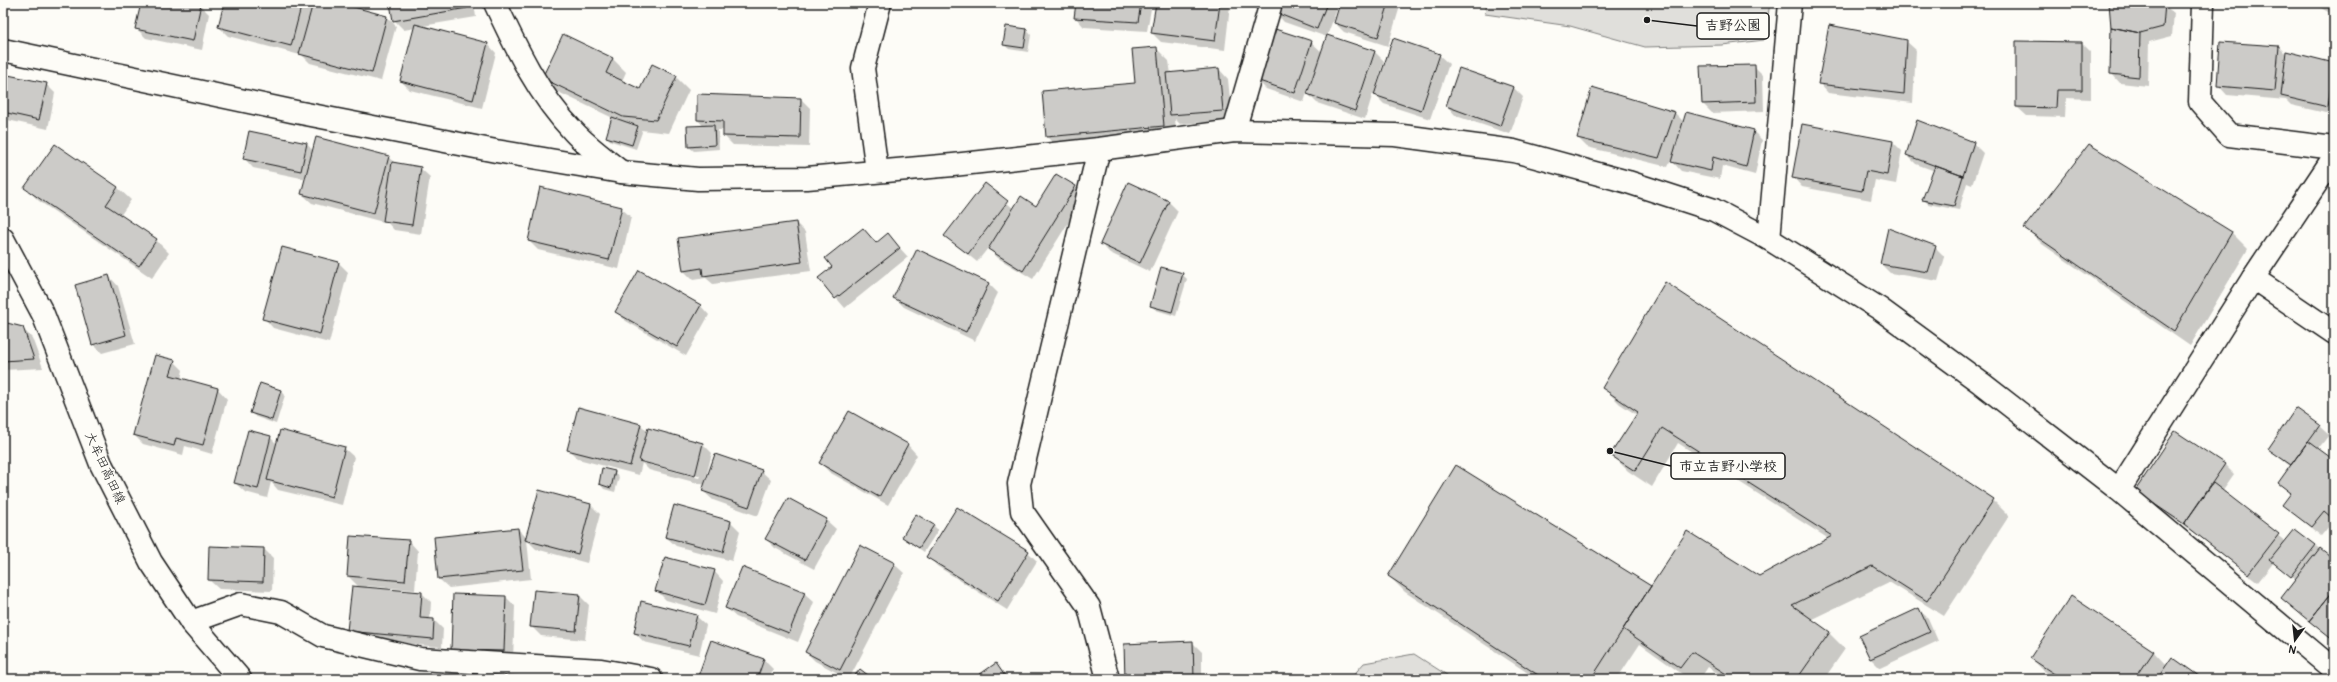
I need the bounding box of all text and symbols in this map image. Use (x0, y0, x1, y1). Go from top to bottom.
callout: 吉野公園 (1697, 13, 1769, 39)
text: 吉野公園 (1705, 17, 1761, 34)
street label: 大牟田高田線 (81, 429, 129, 508)
callout: 市立吉野小学校 (1671, 453, 1785, 479)
text: 市立吉野小学校 (1679, 458, 1777, 475)
north arrow (2275, 620, 2315, 660)
text: N (2287, 642, 2298, 656)

